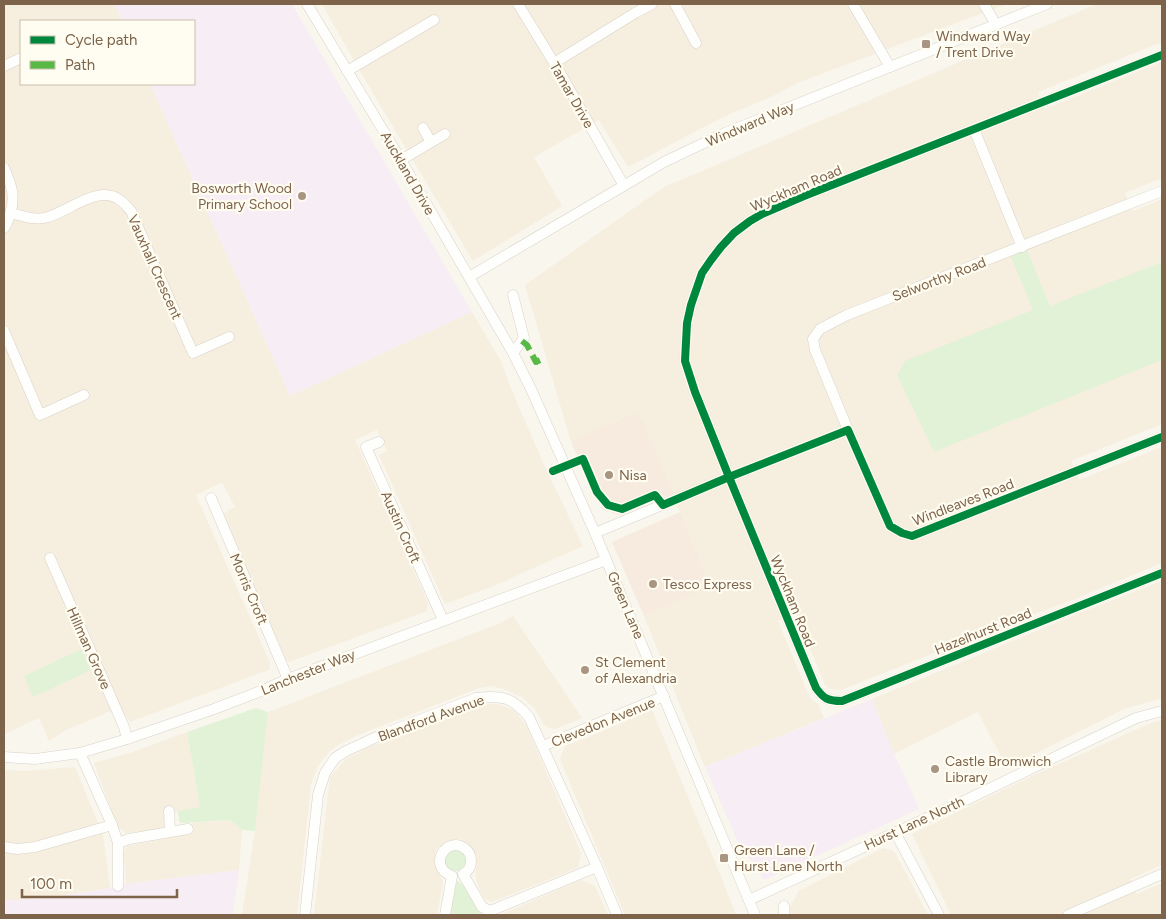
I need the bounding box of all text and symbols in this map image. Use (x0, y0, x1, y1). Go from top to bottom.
legend (20, 20, 195, 85)
place label: Windward Way / Trent Drive (936, 28, 1031, 61)
text: Cycle path (65, 31, 137, 49)
marker: Windward Way / Trent Drive (920, 38, 932, 50)
text: Path (65, 56, 95, 74)
street label: Tamar Drive (546, 59, 598, 132)
street label: Windward Way (703, 98, 798, 151)
street label: Auckland Drive (377, 128, 439, 218)
street label: Wyckham Road (748, 162, 844, 215)
place label: Bosworth Wood Primary School (191, 180, 292, 213)
marker: Bosworth Wood Primary School (296, 190, 308, 202)
street label: Vauxhall Crescent (124, 212, 185, 322)
street label: Selworthy Road (890, 254, 988, 305)
place label: Nisa (619, 467, 647, 484)
marker: Nisa (603, 469, 615, 481)
street label: Windleaves Road (910, 475, 1016, 530)
street label: Austin Croft (377, 489, 424, 566)
street label: Morris Croft (226, 551, 271, 628)
street label: Wyckham Road (766, 553, 819, 650)
street label: Green Lane (604, 569, 648, 642)
place label: Tesco Express (663, 576, 752, 593)
marker: Tesco Express (647, 578, 659, 590)
street label: Hillman Grove (63, 604, 114, 692)
street label: Hazelhurst Road (932, 604, 1034, 659)
street label: Lanchester Way (259, 646, 358, 699)
place label: St Clement of Alexandria (595, 654, 677, 687)
marker: St Clement of Alexandria (579, 664, 591, 676)
street label: Blandford Avenue (376, 691, 487, 746)
street label: Clevedon Avenue (549, 694, 658, 751)
place label: Castle Bromwich Library (945, 753, 1051, 786)
marker: Castle Bromwich Library (929, 763, 941, 775)
street label: Hurst Lane North (861, 793, 967, 854)
place label: Green Lane / Hurst Lane North (734, 842, 843, 875)
marker: Green Lane / Hurst Lane North (718, 852, 730, 864)
scale bar (22, 866, 178, 898)
text: 100 m (30, 875, 72, 893)

